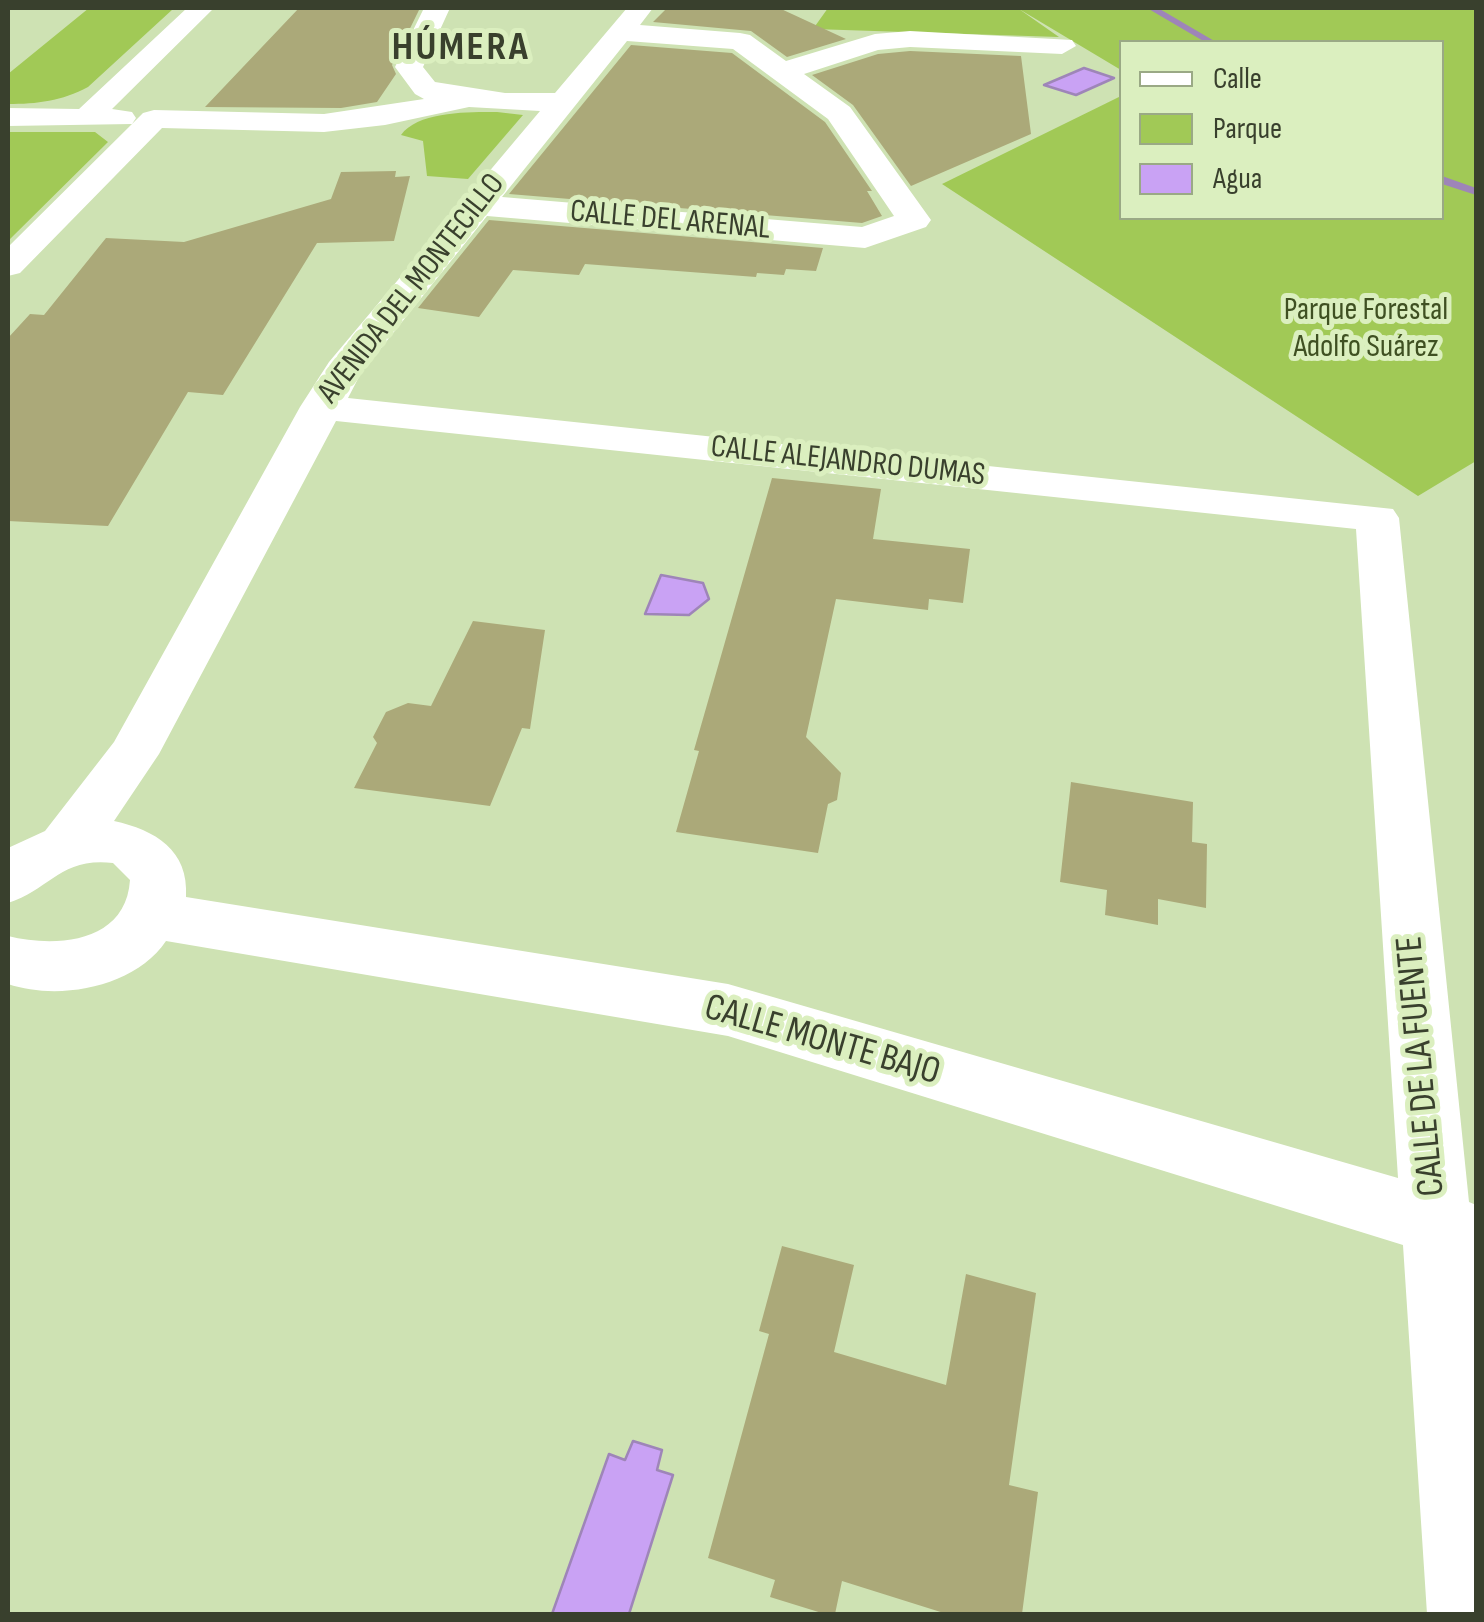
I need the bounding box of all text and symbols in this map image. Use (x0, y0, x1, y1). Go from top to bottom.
district label: HÚMERA (392, 25, 530, 73)
legend (1119, 40, 1444, 220)
text: Calle (1213, 61, 1262, 97)
text: Parque (1213, 111, 1282, 147)
text: Agua (1213, 161, 1262, 197)
street label: AVENIDA DEL MONTECILLO (310, 167, 514, 411)
street label: CALLE DEL ARENAL (568, 193, 772, 249)
park label: Parque Forestal Adolfo Suárez (1284, 292, 1448, 367)
street label: CALLE ALEJANDRO DUMAS (709, 429, 987, 495)
street label: CALLE DE LA FUENTE (1388, 934, 1456, 1198)
street label: CALLE MONTE BAJO (699, 986, 945, 1096)

